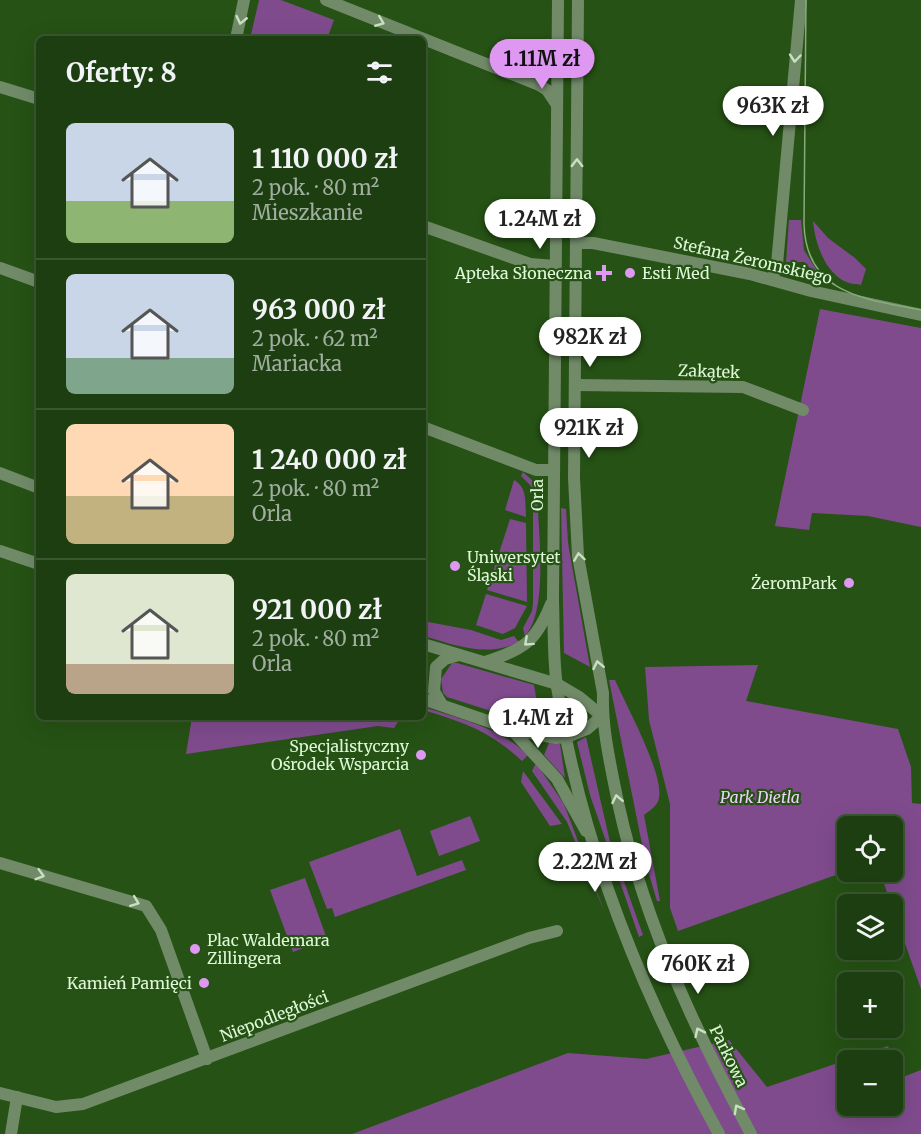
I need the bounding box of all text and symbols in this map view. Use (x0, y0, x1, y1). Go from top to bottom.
one-way arrow (235, 14, 248, 24)
one-way arrow (374, 15, 385, 27)
pin: 1.11M zł (480, 39, 604, 90)
text: 1.11M zł (504, 46, 580, 71)
one-way arrow (789, 54, 802, 63)
text: Oferty: 8 (66, 56, 177, 89)
icon: filters (363, 56, 396, 89)
pin: 963K zł (718, 86, 828, 137)
text: 963K zł (737, 93, 809, 118)
text: 1 110 000 zł (252, 142, 398, 175)
icon: home (114, 147, 186, 219)
one-way arrow (571, 159, 583, 168)
text: 2 pok. · 80 m² (252, 175, 379, 200)
pin: 1.24M zł (478, 199, 602, 250)
text: Mieszkanie (252, 200, 363, 225)
text: 1.24M zł (498, 206, 582, 231)
street label: Stefana Żeromskiego (672, 232, 834, 288)
place label: Apteka Słoneczna (454, 263, 592, 283)
place label: Esti Med (642, 263, 710, 283)
marker: Apteka Słoneczna (597, 266, 611, 280)
marker: Esti Med (623, 266, 637, 280)
text: 963 000 zł (252, 293, 386, 326)
icon: home (114, 298, 186, 370)
pin: 982K zł (535, 317, 645, 368)
text: 982K zł (553, 324, 627, 349)
text: 2 pok. · 62 m² (252, 326, 378, 351)
text: Mariacka (252, 351, 342, 376)
street label: Zakątek (678, 360, 741, 382)
pin: 921K zł (534, 408, 644, 459)
text: 921K zł (554, 415, 624, 440)
text: 1 240 000 zł (252, 443, 407, 476)
icon: home (114, 448, 186, 520)
text: 2 pok. · 80 m² (252, 476, 379, 501)
street label: Orla (527, 479, 547, 511)
text: Orla (252, 501, 292, 526)
place label: Uniwersytet Śląski (467, 547, 561, 585)
one-way arrow (573, 553, 585, 562)
marker: Uniwersytet Śląski (448, 559, 462, 573)
place label: ŻeromPark (751, 573, 838, 593)
marker: ŻeromPark (842, 576, 856, 590)
text: 921 000 zł (252, 593, 382, 626)
icon: home (114, 598, 186, 670)
text: 2 pok. · 80 m² (252, 626, 379, 651)
one-way arrow (525, 635, 535, 646)
text: Orla (252, 651, 292, 676)
one-way arrow (592, 660, 605, 670)
pin: 1.4M zł (483, 698, 593, 749)
text: 1.4M zł (502, 705, 574, 730)
place label: Specjalistyczny Ośrodek Wsparcia (271, 736, 410, 774)
marker: Specjalistyczny Ośrodek Wsparcia (414, 748, 428, 762)
park label: Park Dietla (720, 787, 800, 807)
one-way arrow (611, 794, 624, 804)
map controls (837, 816, 903, 1116)
button: locate (837, 816, 903, 882)
pin: 2.22M zł (533, 842, 657, 893)
text: 2.22M zł (553, 849, 637, 874)
one-way arrow (34, 868, 45, 880)
button: layers (837, 894, 903, 960)
one-way arrow (129, 895, 140, 907)
place label: Plac Waldemara Zillingera (207, 930, 330, 968)
marker: Plac Waldemara Zillingera (188, 942, 202, 956)
pin: 760K zł (643, 944, 753, 995)
text: 760K zł (661, 951, 735, 976)
button: + (837, 972, 903, 1038)
place label: Kamień Pamięci (67, 973, 192, 993)
marker: Kamień Pamięci (197, 976, 211, 990)
street label: Niepodległości (217, 986, 331, 1046)
street label: Parkowa (705, 1022, 753, 1091)
one-way arrow (695, 1027, 706, 1038)
button: − (837, 1050, 903, 1116)
one-way arrow (734, 1105, 745, 1115)

